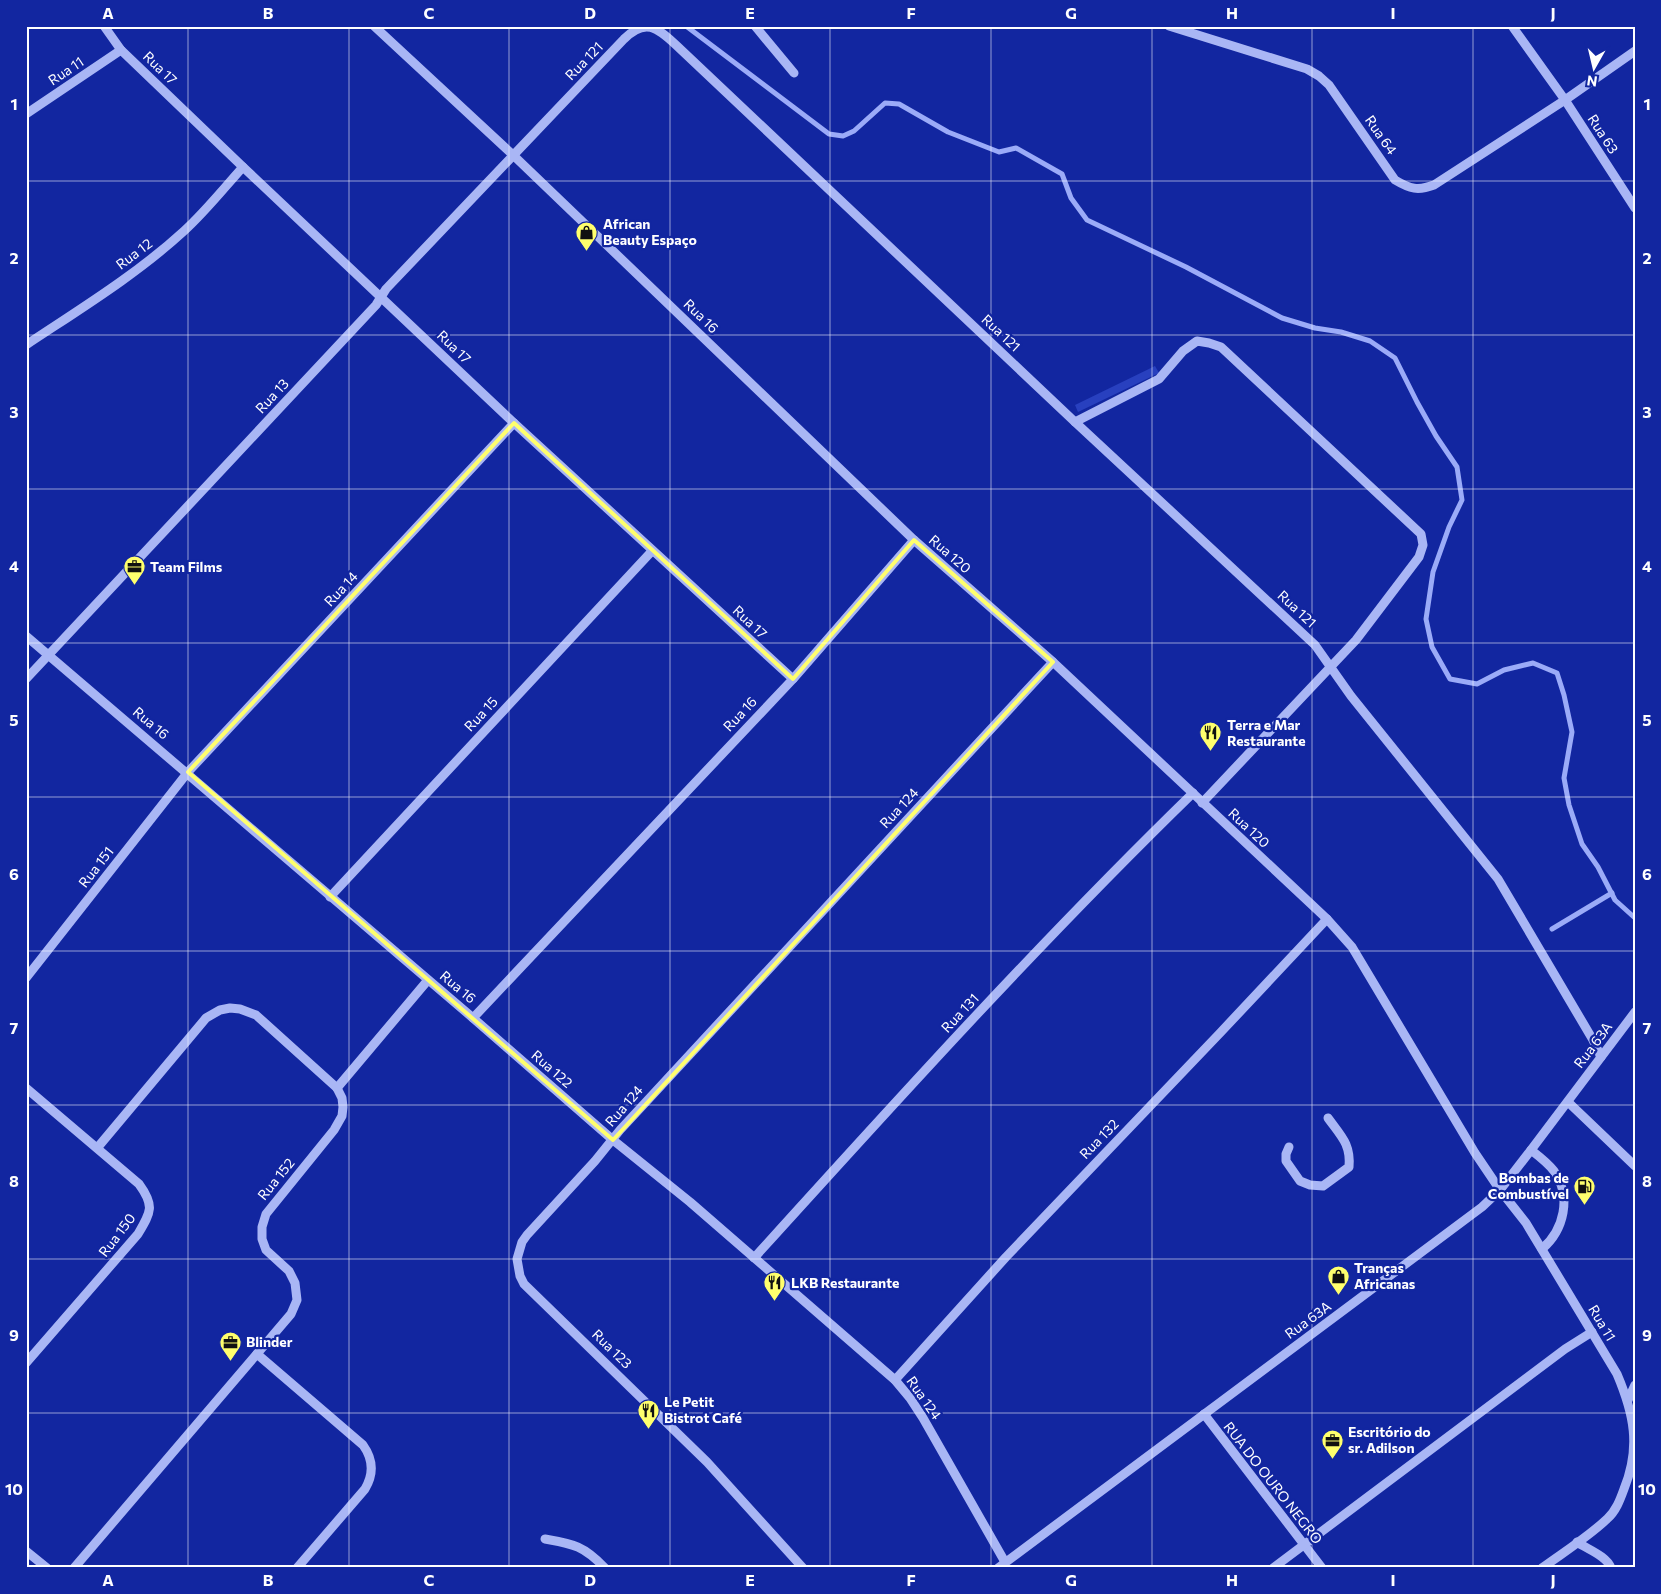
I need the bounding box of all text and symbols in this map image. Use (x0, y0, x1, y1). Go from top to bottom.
text: A (102, 3, 114, 22)
text: B (263, 3, 274, 22)
text: C (424, 3, 435, 22)
text: D (584, 3, 596, 22)
text: E (745, 3, 755, 22)
text: F (906, 3, 916, 22)
text: G (1065, 3, 1077, 22)
text: H (1226, 3, 1238, 22)
text: I (1390, 3, 1396, 22)
text: J (1550, 3, 1556, 22)
street label: Rua 121 (561, 38, 606, 83)
north arrow (1568, 42, 1618, 92)
street label: Rua 17 (140, 47, 181, 88)
street label: Rua 11 (45, 53, 87, 89)
text: N (1586, 72, 1599, 91)
text: 1 (10, 94, 18, 113)
text: 1 (1643, 94, 1651, 113)
street label: Rua 63 (1584, 111, 1622, 157)
street label: Rua 64 (1362, 112, 1401, 158)
place label: African Beauty Espaço (603, 215, 697, 248)
shop icon: African Beauty Espaço (575, 220, 599, 251)
street label: Rua 12 (112, 234, 155, 273)
text: 2 (9, 248, 19, 267)
text: 2 (1642, 248, 1652, 267)
street label: Rua 16 (680, 295, 722, 336)
street label: Rua 121 (978, 310, 1024, 355)
street label: Rua 17 (434, 326, 475, 367)
street label: Rua 13 (251, 375, 292, 416)
text: 3 (9, 402, 19, 421)
text: 3 (1642, 402, 1652, 421)
street label: Rua 120 (926, 531, 975, 576)
office icon: Team Films (122, 555, 146, 586)
text: 4 (9, 556, 19, 575)
text: 4 (1642, 556, 1652, 575)
place label: Team Films (150, 558, 223, 575)
street label: Rua 14 (320, 567, 361, 610)
street label: Rua 121 (1274, 586, 1320, 631)
street label: Rua 17 (730, 602, 771, 642)
street label: Rua 15 (460, 693, 501, 735)
street label: Rua 16 (719, 693, 760, 735)
street label: Rua 16 (130, 703, 173, 743)
text: 5 (9, 710, 19, 729)
text: 5 (1642, 710, 1652, 729)
place label: Terra e Mar Restaurante (1227, 716, 1306, 749)
restaurant icon: Terra e Mar Restaurante (1199, 721, 1223, 752)
street label: Rua 124 (876, 783, 922, 831)
street label: Rua 120 (1225, 804, 1273, 851)
street label: Rua 151 (74, 843, 117, 890)
text: 6 (9, 864, 19, 883)
text: 6 (1642, 864, 1652, 883)
street label: Rua 16 (437, 967, 480, 1007)
street label: Rua 131 (937, 990, 982, 1036)
text: 7 (10, 1018, 19, 1037)
street label: Rua 63A (1570, 1018, 1616, 1071)
text: 7 (1643, 1018, 1652, 1037)
street label: Rua 122 (528, 1046, 576, 1091)
street label: Rua 124 (601, 1081, 647, 1130)
street label: Rua 132 (1076, 1115, 1122, 1162)
street label: Rua 152 (254, 1154, 298, 1203)
place label: Bombas de Combustível (1488, 1169, 1569, 1202)
text: 8 (9, 1171, 19, 1190)
text: 8 (1642, 1171, 1652, 1190)
fuel station icon: Bombas de Combustível (1573, 1174, 1597, 1205)
street label: Rua 150 (95, 1209, 139, 1260)
place label: Tranças Africanas (1354, 1259, 1416, 1292)
shop icon: Tranças Africanas (1326, 1264, 1350, 1295)
restaurant icon: LKB Restaurante (763, 1271, 787, 1302)
place label: LKB Restaurante (791, 1274, 899, 1291)
street label: Rua 63A (1281, 1297, 1334, 1342)
street label: Rua 11 (1585, 1302, 1620, 1344)
text: 9 (9, 1325, 19, 1344)
text: 9 (1642, 1325, 1652, 1344)
street label: Rua 123 (589, 1326, 636, 1372)
office icon: Blinder (218, 1330, 242, 1361)
place label: Blinder (246, 1333, 293, 1350)
street label: Rua 124 (903, 1373, 946, 1423)
place label: Le Petit Bistrot Café (664, 1393, 742, 1426)
restaurant icon: Le Petit Bistrot Café (636, 1398, 660, 1429)
street label: RUA DO OURO NEGRO (1220, 1418, 1326, 1547)
place label: Escritório do sr. Adilson (1348, 1423, 1431, 1456)
office icon: Escritório do sr. Adilson (1320, 1428, 1344, 1459)
text: 10 (5, 1479, 23, 1498)
text: 10 (1638, 1479, 1656, 1498)
text: A (102, 1570, 114, 1589)
text: B (263, 1570, 274, 1589)
text: C (424, 1570, 435, 1589)
text: D (584, 1570, 596, 1589)
text: E (745, 1570, 755, 1589)
text: F (906, 1570, 916, 1589)
text: G (1065, 1570, 1077, 1589)
text: H (1226, 1570, 1238, 1589)
text: I (1390, 1570, 1396, 1589)
text: J (1550, 1570, 1556, 1589)

